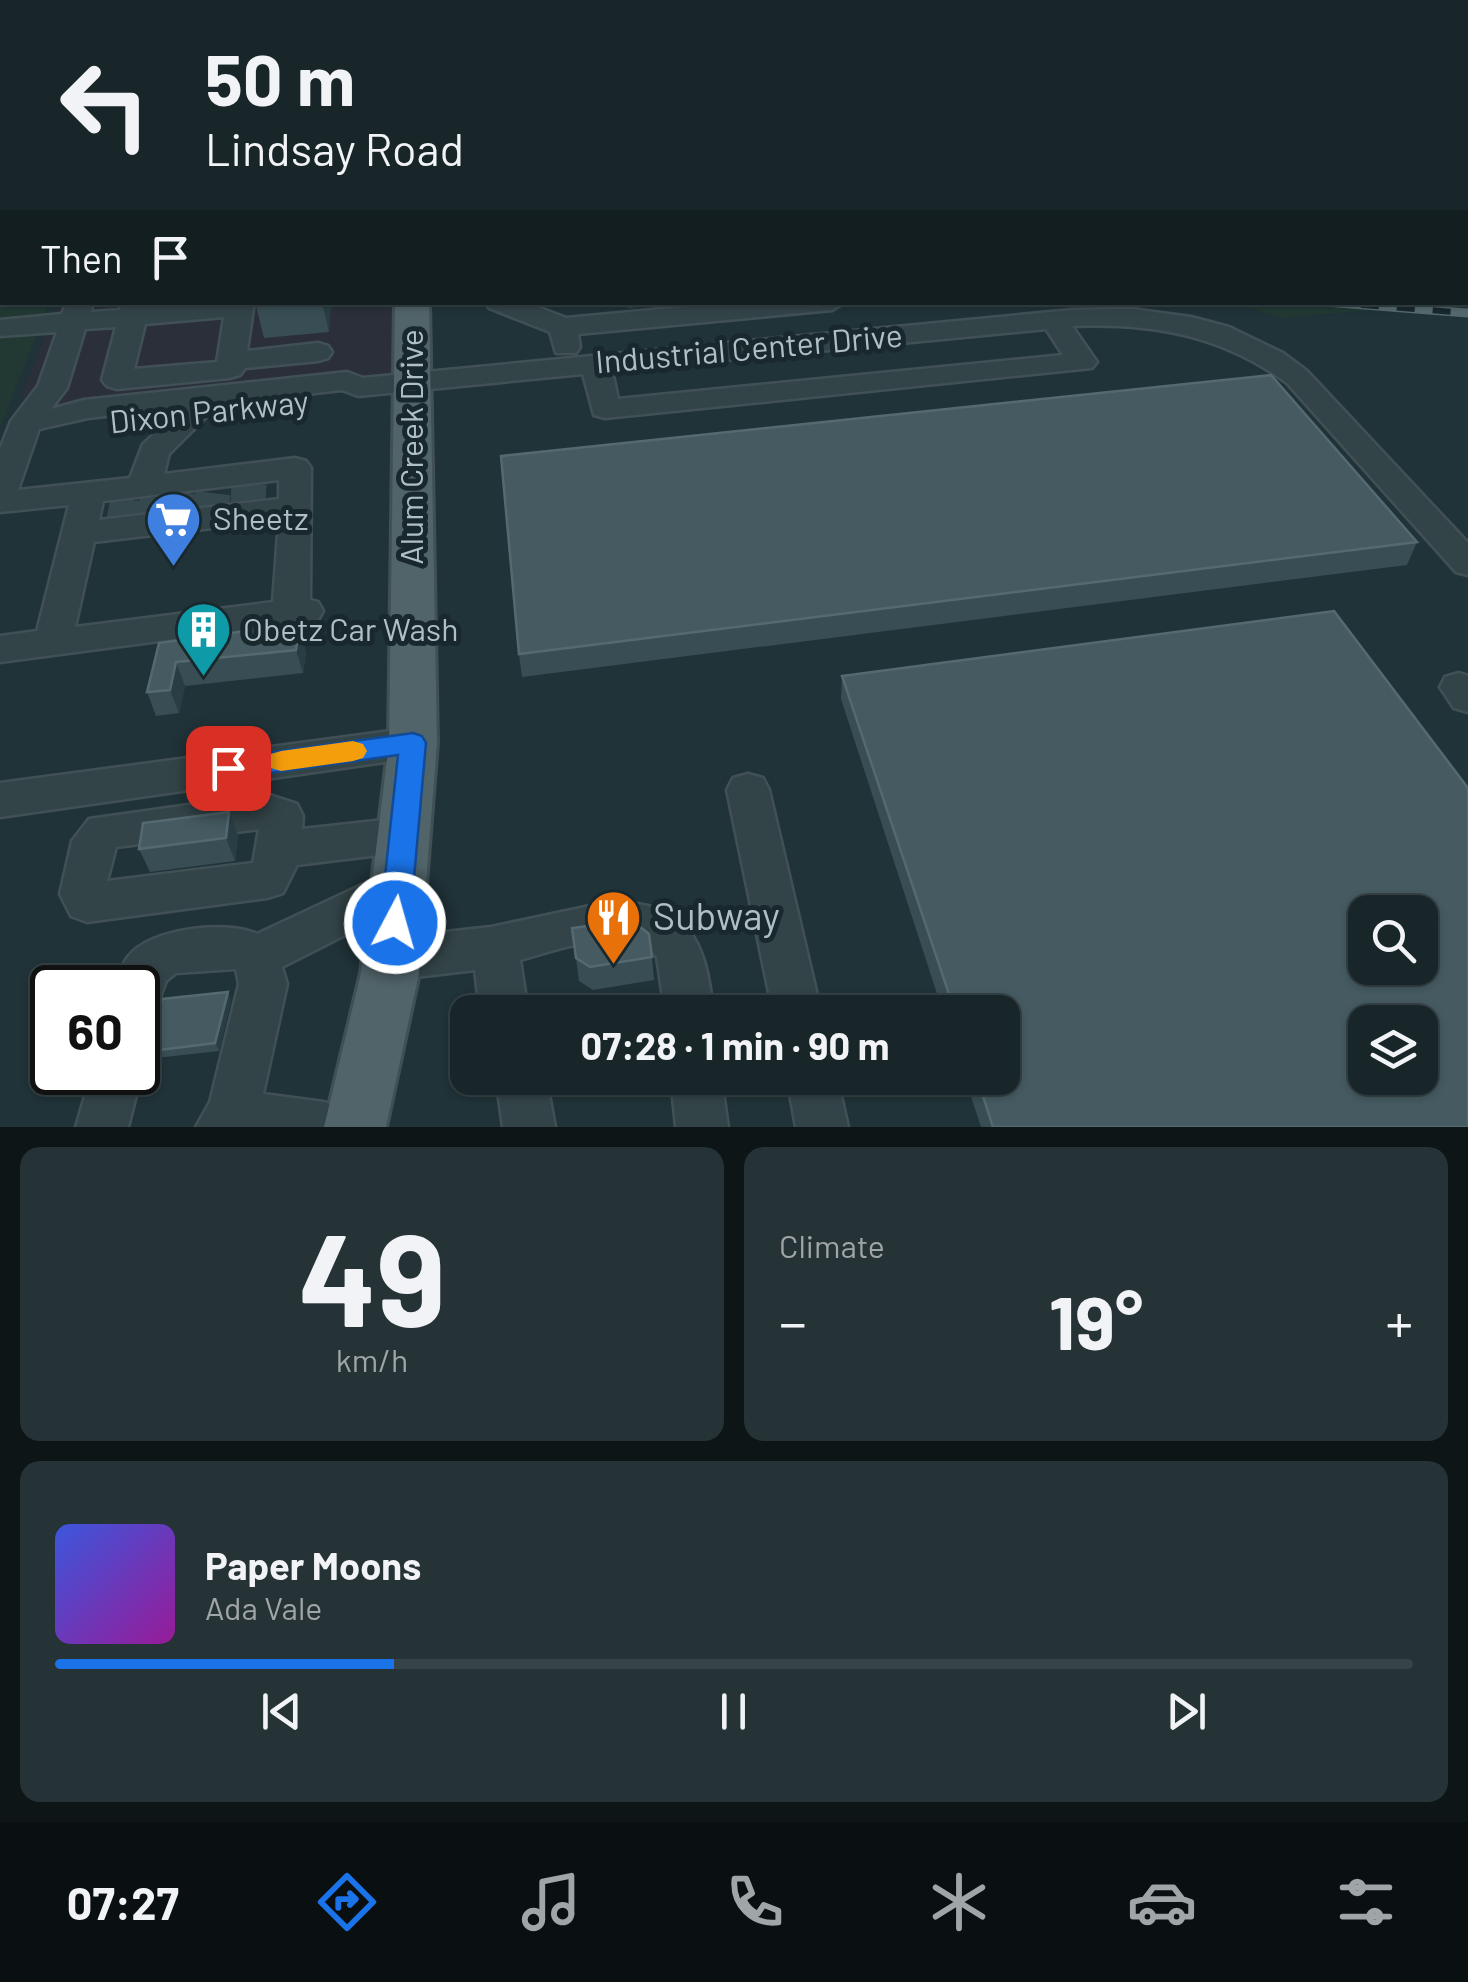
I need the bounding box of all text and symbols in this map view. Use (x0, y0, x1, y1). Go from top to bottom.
text: 50 m (205, 36, 355, 120)
icon: left (40, 40, 170, 170)
text: Lindsay Road (205, 121, 464, 175)
icon: arrive (143, 230, 198, 285)
text: Then (40, 235, 123, 281)
street label: Industrial Center Drive (594, 315, 904, 379)
street label: Alum Creek Drive (391, 329, 429, 565)
street label: Dixon Parkway (107, 381, 311, 439)
supermarket icon: Sheetz (144, 489, 204, 568)
place label: Sheetz (213, 498, 309, 536)
building icon: Obetz Car Wash (174, 600, 234, 679)
place label: Obetz Car Wash (243, 609, 458, 647)
pin (186, 726, 271, 811)
icon: arrive (201, 741, 256, 796)
position arrow (343, 871, 447, 975)
restaurant icon: Subway (584, 887, 644, 966)
place label: Subway (653, 892, 780, 938)
map controls (1348, 895, 1438, 1095)
button: search (1348, 895, 1438, 985)
speed limit sign: 60 (30, 965, 160, 1095)
button: layers (1348, 1005, 1438, 1095)
text: 07:28 · 1 min · 90 m (581, 1022, 889, 1068)
text: 49 (298, 1197, 446, 1353)
text: Climate (779, 1226, 885, 1264)
text: 19° (1049, 1275, 1143, 1365)
text: − (779, 1288, 807, 1354)
text: + (1385, 1288, 1413, 1354)
text: km/h (336, 1340, 408, 1378)
text: Paper Moons (205, 1542, 421, 1588)
text: Ada Vale (205, 1588, 322, 1626)
icon: previous (254, 1684, 309, 1739)
icon: pause (706, 1684, 761, 1739)
icon: next (1159, 1684, 1214, 1739)
icon: directions (312, 1867, 382, 1937)
icon: music (516, 1867, 586, 1937)
icon: phone (720, 1867, 790, 1937)
icon: climate (924, 1867, 994, 1937)
icon: car (1127, 1867, 1197, 1937)
icon: filters (1331, 1867, 1401, 1937)
text: 07:27 (67, 1875, 179, 1929)

